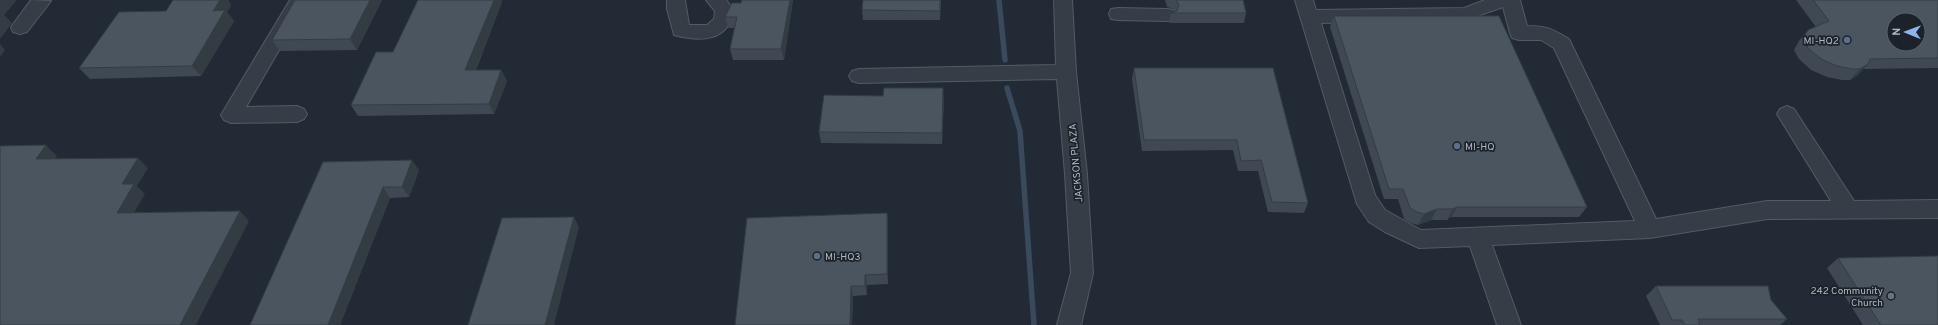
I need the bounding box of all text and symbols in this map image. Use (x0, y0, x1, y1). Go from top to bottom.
north arrow (1886, 12, 1926, 52)
text: N (1890, 28, 1904, 36)
place label: MI-HQ2 (1803, 35, 1839, 48)
marker: MI-HQ2 (1842, 35, 1852, 45)
street label: JACKSON PLAZA (1067, 123, 1086, 203)
marker: MI-HQ (1452, 141, 1462, 151)
place label: MI-HQ (1465, 141, 1494, 154)
marker: MI-HQ3 (812, 251, 822, 261)
place label: MI-HQ3 (825, 251, 860, 264)
place label: 242 Community Church (1810, 285, 1883, 310)
marker: 242 Community Church (1886, 291, 1896, 301)

